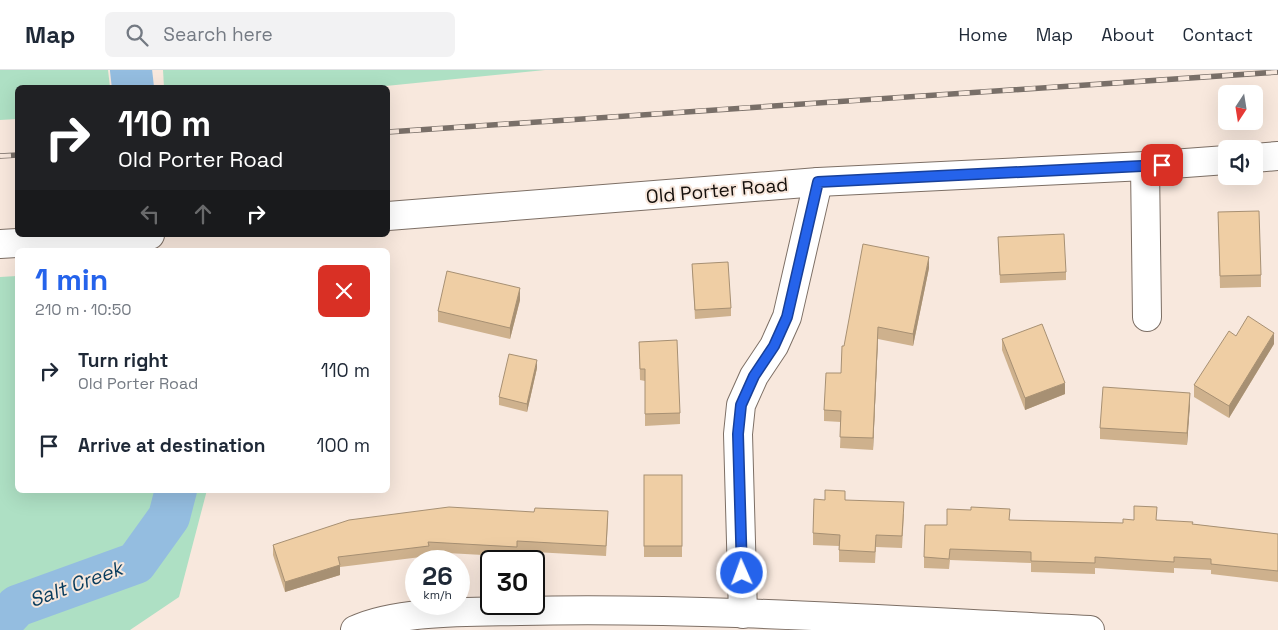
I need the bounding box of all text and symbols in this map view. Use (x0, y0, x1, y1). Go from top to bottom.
search box (105, 12, 455, 57)
text: Map (25, 19, 75, 50)
icon: search (123, 21, 151, 49)
text: Search here (163, 22, 273, 47)
text: Home (959, 23, 1008, 46)
text: Map (1036, 23, 1073, 46)
text: About (1101, 23, 1155, 46)
text: Contact (1183, 23, 1253, 46)
north arrow (1218, 85, 1262, 130)
map controls (1218, 85, 1263, 185)
text: 110 m (118, 102, 211, 146)
icon: right (35, 105, 100, 170)
button: sound (1218, 140, 1263, 185)
pin (1141, 144, 1183, 186)
text: Old Porter Road (118, 145, 283, 173)
icon: arrive (1148, 151, 1176, 179)
street label: Old Porter Road (645, 172, 789, 209)
icon: left (136, 200, 164, 228)
icon: ahead (189, 200, 217, 228)
icon: right (242, 200, 270, 228)
text: 1 min (35, 260, 108, 299)
button: close (318, 265, 370, 317)
text: 210 m · 10:50 (35, 299, 132, 320)
text: Turn right (78, 348, 168, 373)
icon: right (35, 357, 63, 385)
text: 110 m (321, 358, 370, 383)
text: Old Porter Road (78, 373, 198, 394)
icon: arrive (35, 432, 63, 460)
text: Arrive at destination (78, 433, 266, 458)
text: 100 m (316, 433, 370, 458)
position arrow (715, 546, 767, 598)
speed limit sign: 30 (480, 550, 545, 615)
water label: Salt Creek (26, 554, 128, 613)
text: 26 (422, 560, 453, 592)
text: km/h (423, 587, 452, 603)

